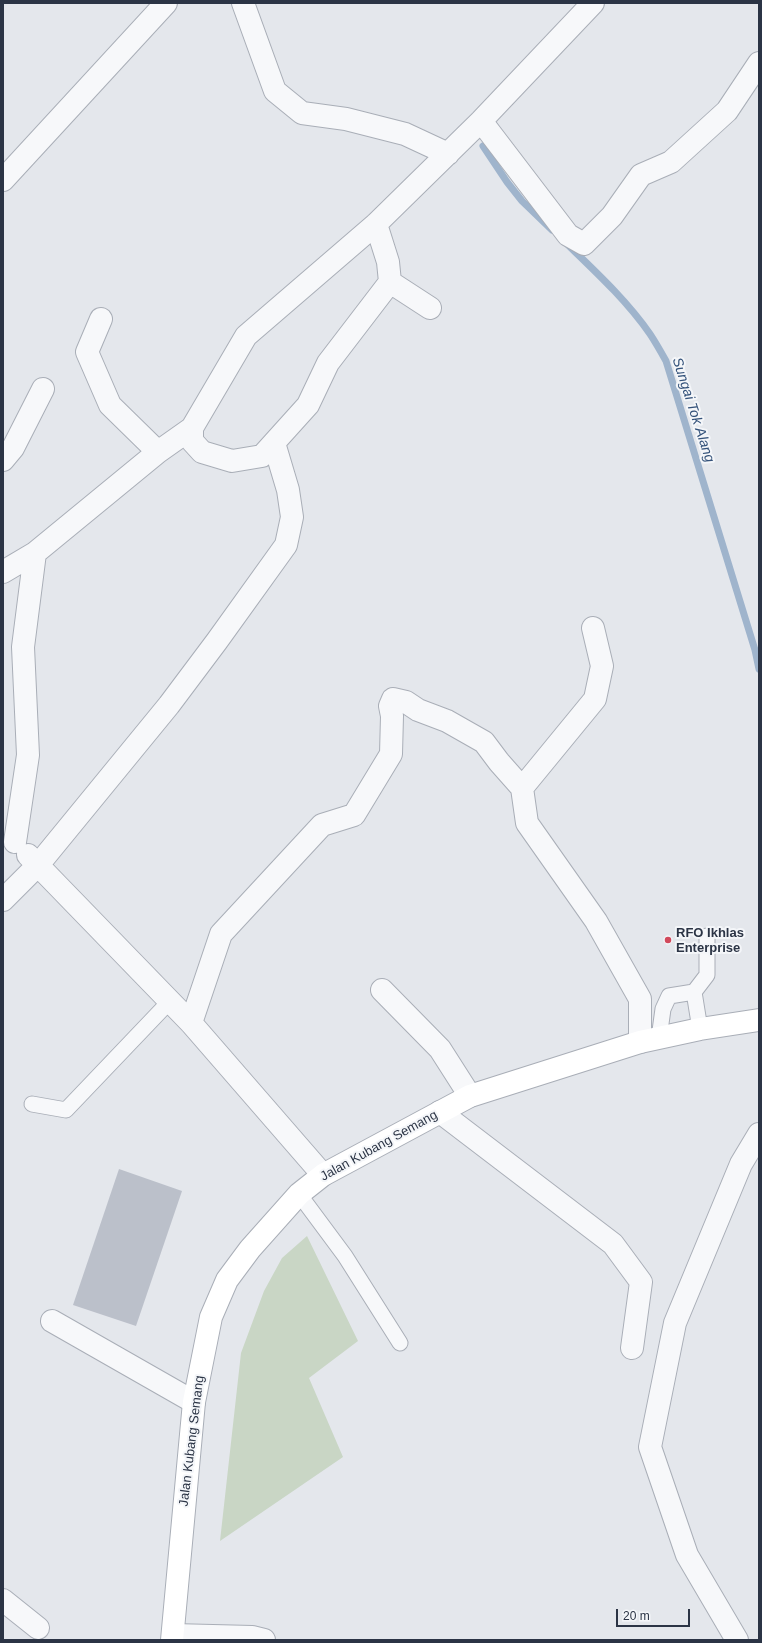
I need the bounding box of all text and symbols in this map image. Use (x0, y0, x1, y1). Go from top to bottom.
water label: Sungai Tok Alang (668, 355, 718, 465)
place label: RFO Ikhlas Enterprise (676, 925, 744, 956)
marker: RFO Ikhlas Enterprise (663, 935, 673, 945)
street label: Jalan Kubang Semang (318, 1107, 440, 1185)
street label: Jalan Kubang Semang (176, 1375, 208, 1507)
scale bar (618, 1601, 692, 1627)
text: 20 m (623, 1609, 650, 1623)

